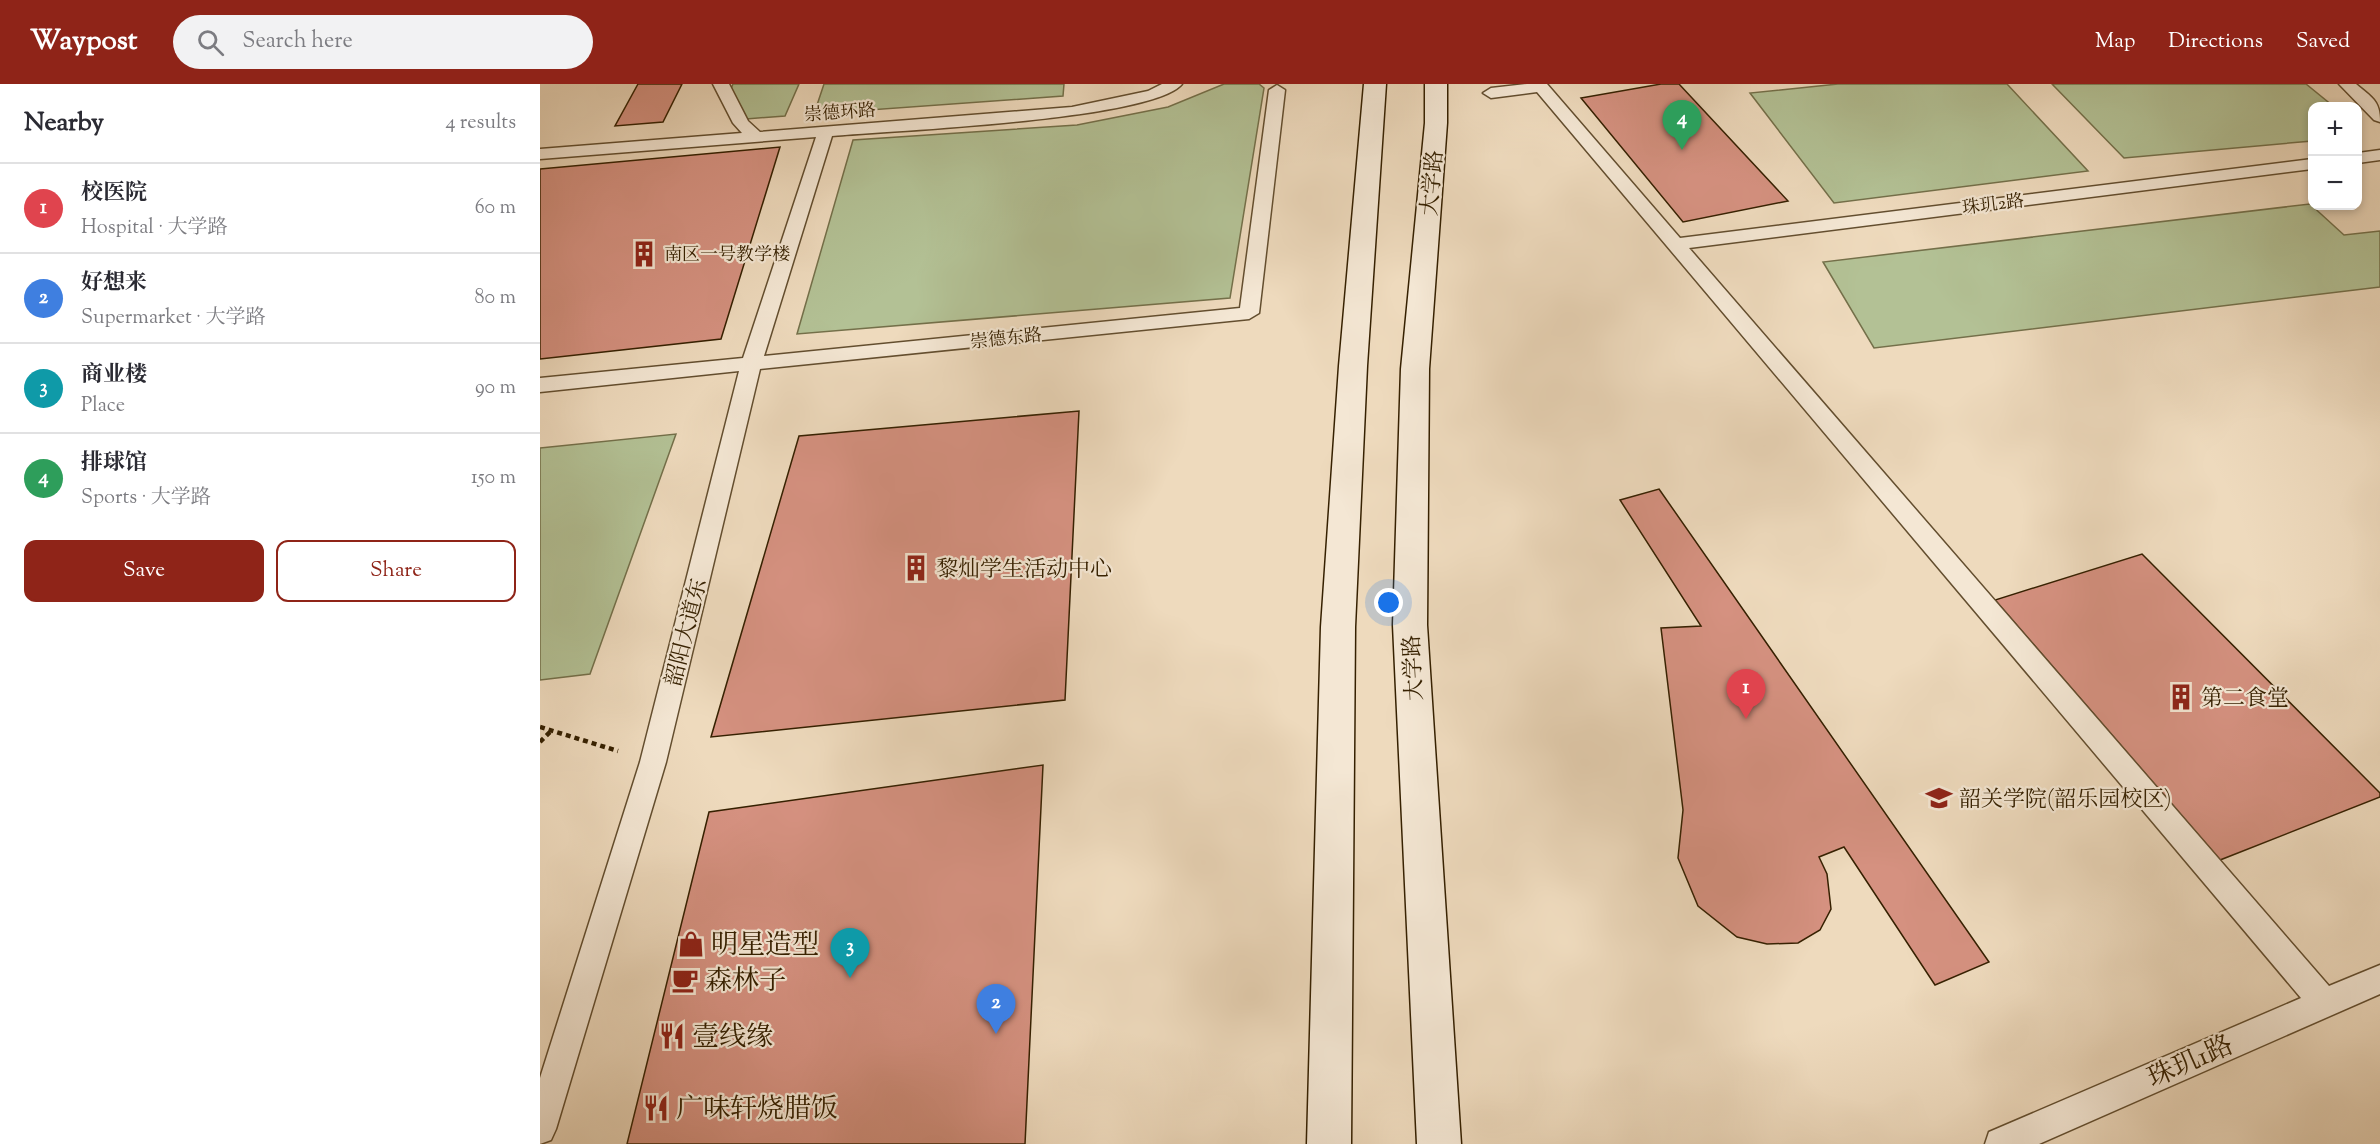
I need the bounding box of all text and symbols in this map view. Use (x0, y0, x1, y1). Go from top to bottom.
search box (173, 15, 593, 69)
text: Waypost (30, 22, 137, 62)
icon: search (194, 26, 227, 59)
text: Search here (242, 26, 353, 58)
text: Map (2095, 27, 2135, 57)
text: Directions (2168, 27, 2263, 57)
text: Saved (2296, 27, 2350, 57)
street label: 崇德环路 (803, 99, 877, 129)
pin: 4 (1662, 100, 1702, 150)
map controls (2308, 102, 2362, 210)
button: + (2308, 102, 2362, 156)
text: Nearby (24, 105, 104, 142)
text: 4 results (445, 109, 516, 138)
street label: 大学路 (1415, 149, 1453, 218)
button: − (2308, 156, 2362, 210)
text: 校医院 (81, 178, 147, 210)
street label: 珠玑2路 (1961, 189, 2026, 223)
text: 1 (40, 194, 47, 223)
text: 60 m (475, 194, 516, 223)
text: Hospital · 大学路 (81, 214, 228, 243)
building icon: 南区一号教学楼 (629, 239, 659, 269)
place label: 南区一号教学楼 (664, 243, 790, 269)
text: 好想来 (81, 268, 147, 300)
text: 2 (39, 284, 48, 313)
text: 80 m (475, 284, 516, 313)
text: Supermarket · 大学路 (81, 304, 265, 333)
street label: 崇德东路 (969, 323, 1043, 357)
text: 商业楼 (81, 360, 147, 392)
text: 3 (39, 374, 48, 403)
text: 90 m (475, 374, 516, 403)
text: Place (81, 392, 125, 421)
text: 排球馆 (81, 448, 147, 480)
text: 4 (38, 464, 49, 493)
text: 150 m (471, 464, 516, 493)
text: Sports · 大学路 (81, 484, 211, 513)
button: Save (24, 540, 264, 602)
button: Share (276, 540, 516, 602)
building icon: 黎灿学生活动中心 (901, 553, 931, 583)
place label: 黎灿学生活动中心 (936, 555, 1112, 587)
street label: 韶阳大道东 (659, 575, 717, 690)
your location (1374, 588, 1403, 617)
street label: 大学路 (1397, 634, 1433, 702)
pin: 1 (1726, 670, 1766, 719)
building icon: 第二食堂 (2166, 682, 2196, 712)
place label: 第二食堂 (2201, 684, 2289, 716)
school or university icon: 韶关学院(韶乐园校区) (1924, 783, 1954, 813)
place label: 韶关学院(韶乐园校区) (1959, 785, 2171, 817)
place label: 明星造型 (711, 927, 819, 966)
pin: 3 (830, 928, 870, 978)
shop icon: 明星造型 (676, 929, 706, 959)
place label: 森林子 (705, 963, 786, 1002)
cafe icon: 森林子 (670, 965, 700, 995)
pin: 2 (976, 984, 1016, 1034)
place label: 壹线缘 (692, 1019, 773, 1058)
restaurant icon: 壹线缘 (657, 1021, 687, 1051)
street label: 珠玑1路 (2142, 1027, 2240, 1099)
place label: 广味轩烧腊饭 (676, 1091, 838, 1130)
restaurant icon: 广味轩烧腊饭 (641, 1093, 671, 1123)

